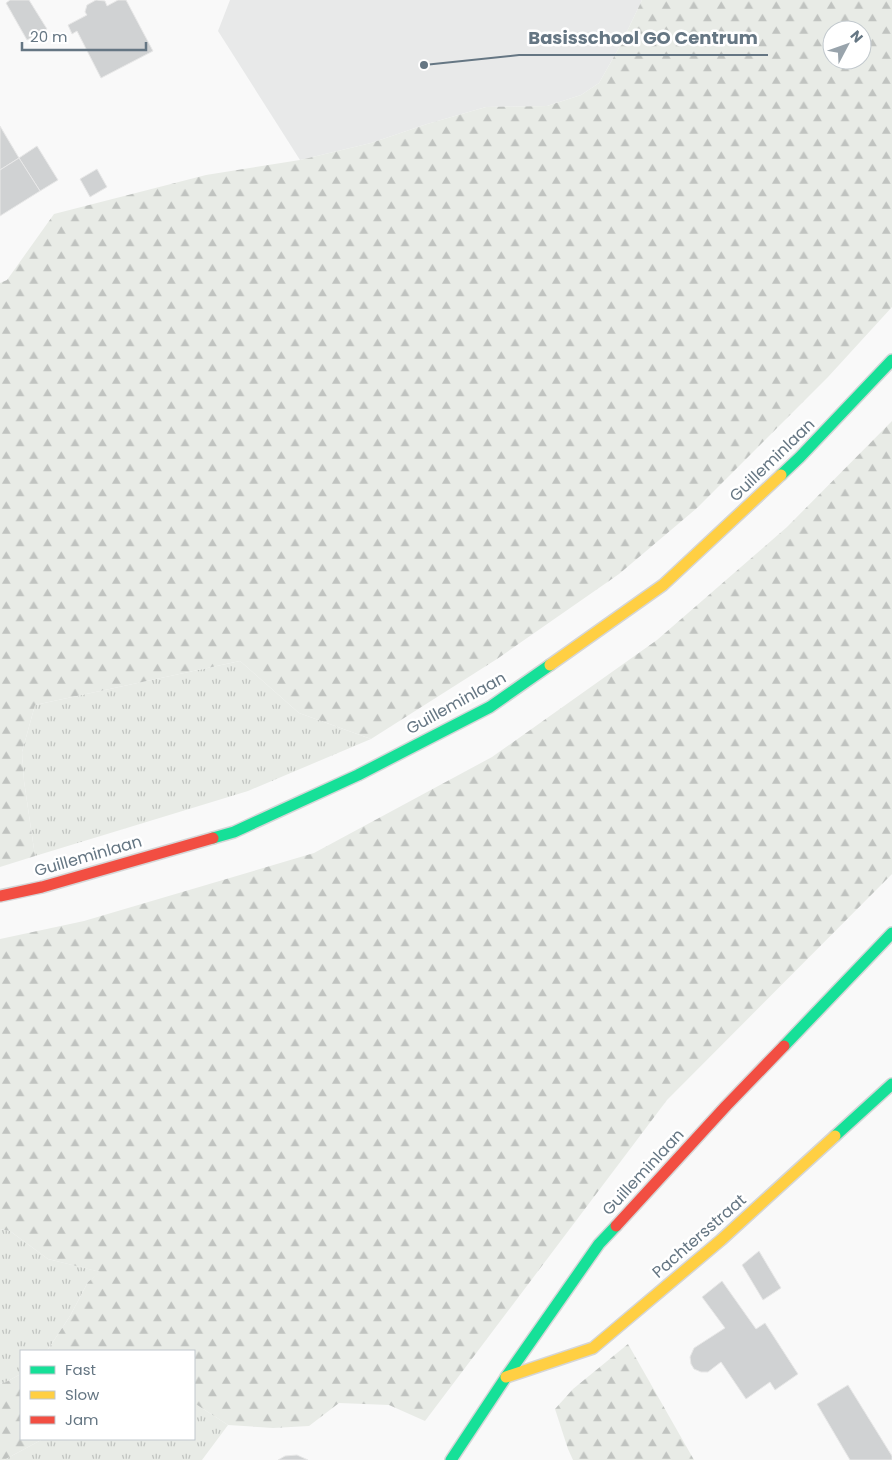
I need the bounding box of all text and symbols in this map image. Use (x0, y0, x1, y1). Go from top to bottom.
scale bar (22, 20, 146, 52)
north arrow (822, 20, 872, 70)
callout: Basisschool GO Centrum (519, 22, 768, 55)
text: Basisschool GO Centrum (528, 25, 758, 50)
text: 20 m (30, 26, 68, 47)
text: N (846, 26, 868, 47)
street label: Guilleminlaan (724, 413, 820, 507)
street label: Guilleminlaan (402, 666, 510, 740)
street label: Guilleminlaan (32, 830, 144, 882)
street label: Guilleminlaan (597, 1124, 689, 1220)
street label: Pachtersstraat (647, 1189, 751, 1283)
legend (20, 1350, 195, 1440)
text: Fast (65, 1359, 96, 1380)
text: Slow (65, 1384, 100, 1405)
text: Jam (65, 1409, 99, 1430)

